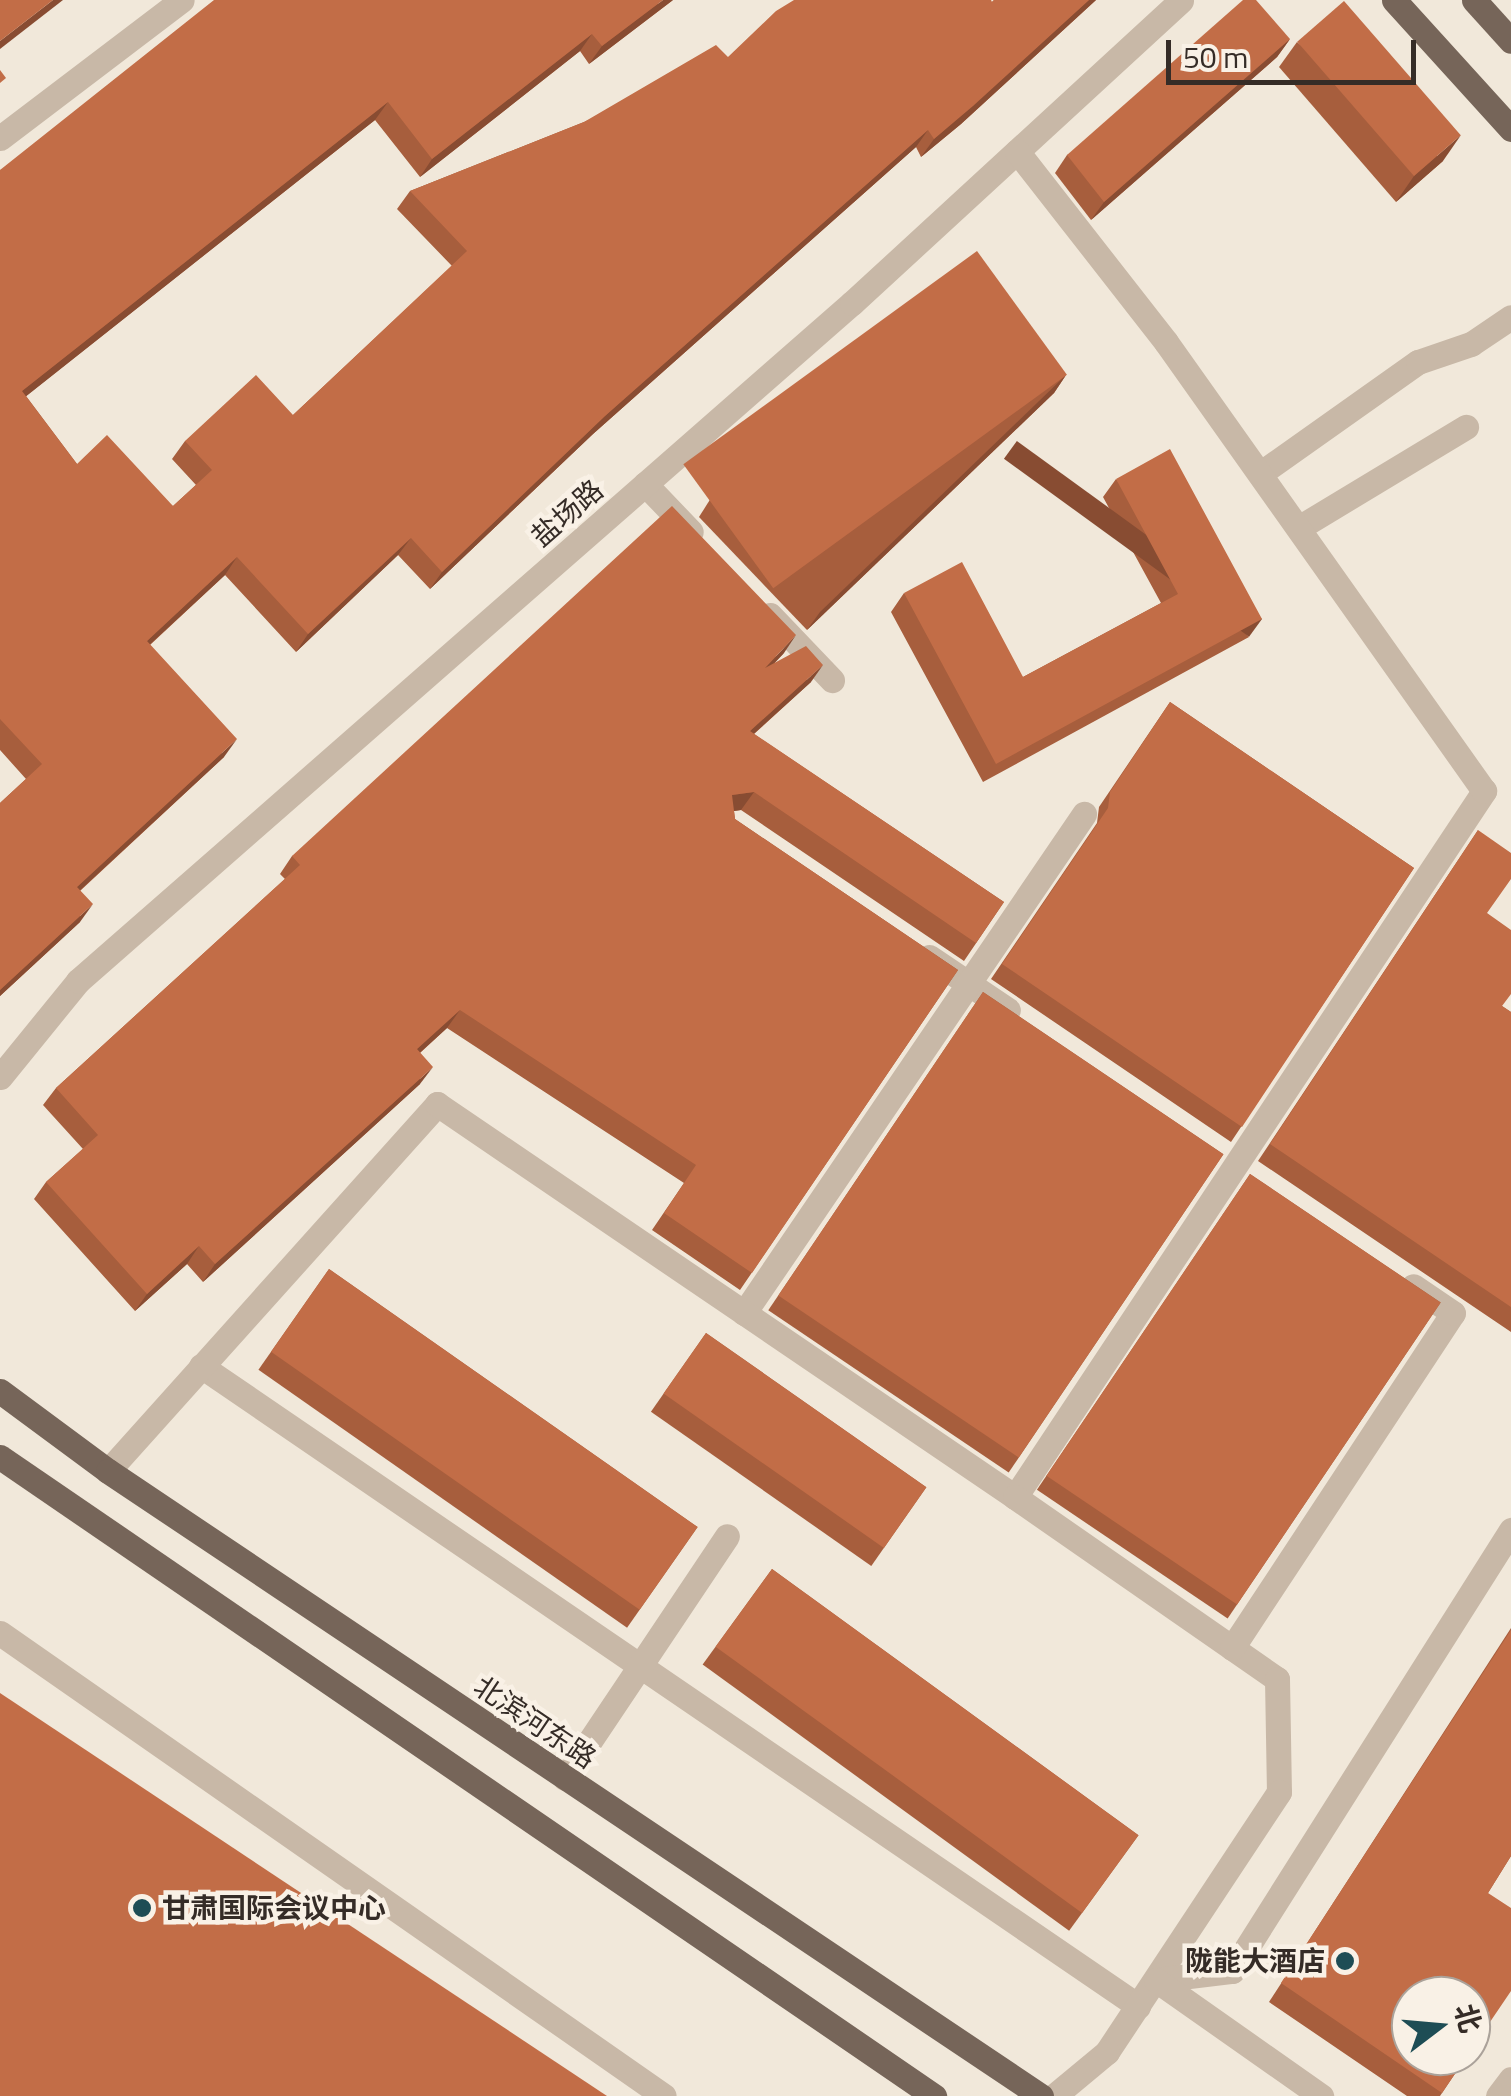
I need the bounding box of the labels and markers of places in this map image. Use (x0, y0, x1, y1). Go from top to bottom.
place label: 甘肃国际会议中心 (162, 1891, 386, 1925)
marker: 甘肃国际会议中心 (131, 1897, 153, 1919)
place label: 陇能大酒店 (1185, 1944, 1325, 1978)
marker: 陇能大酒店 (1334, 1950, 1356, 1972)

